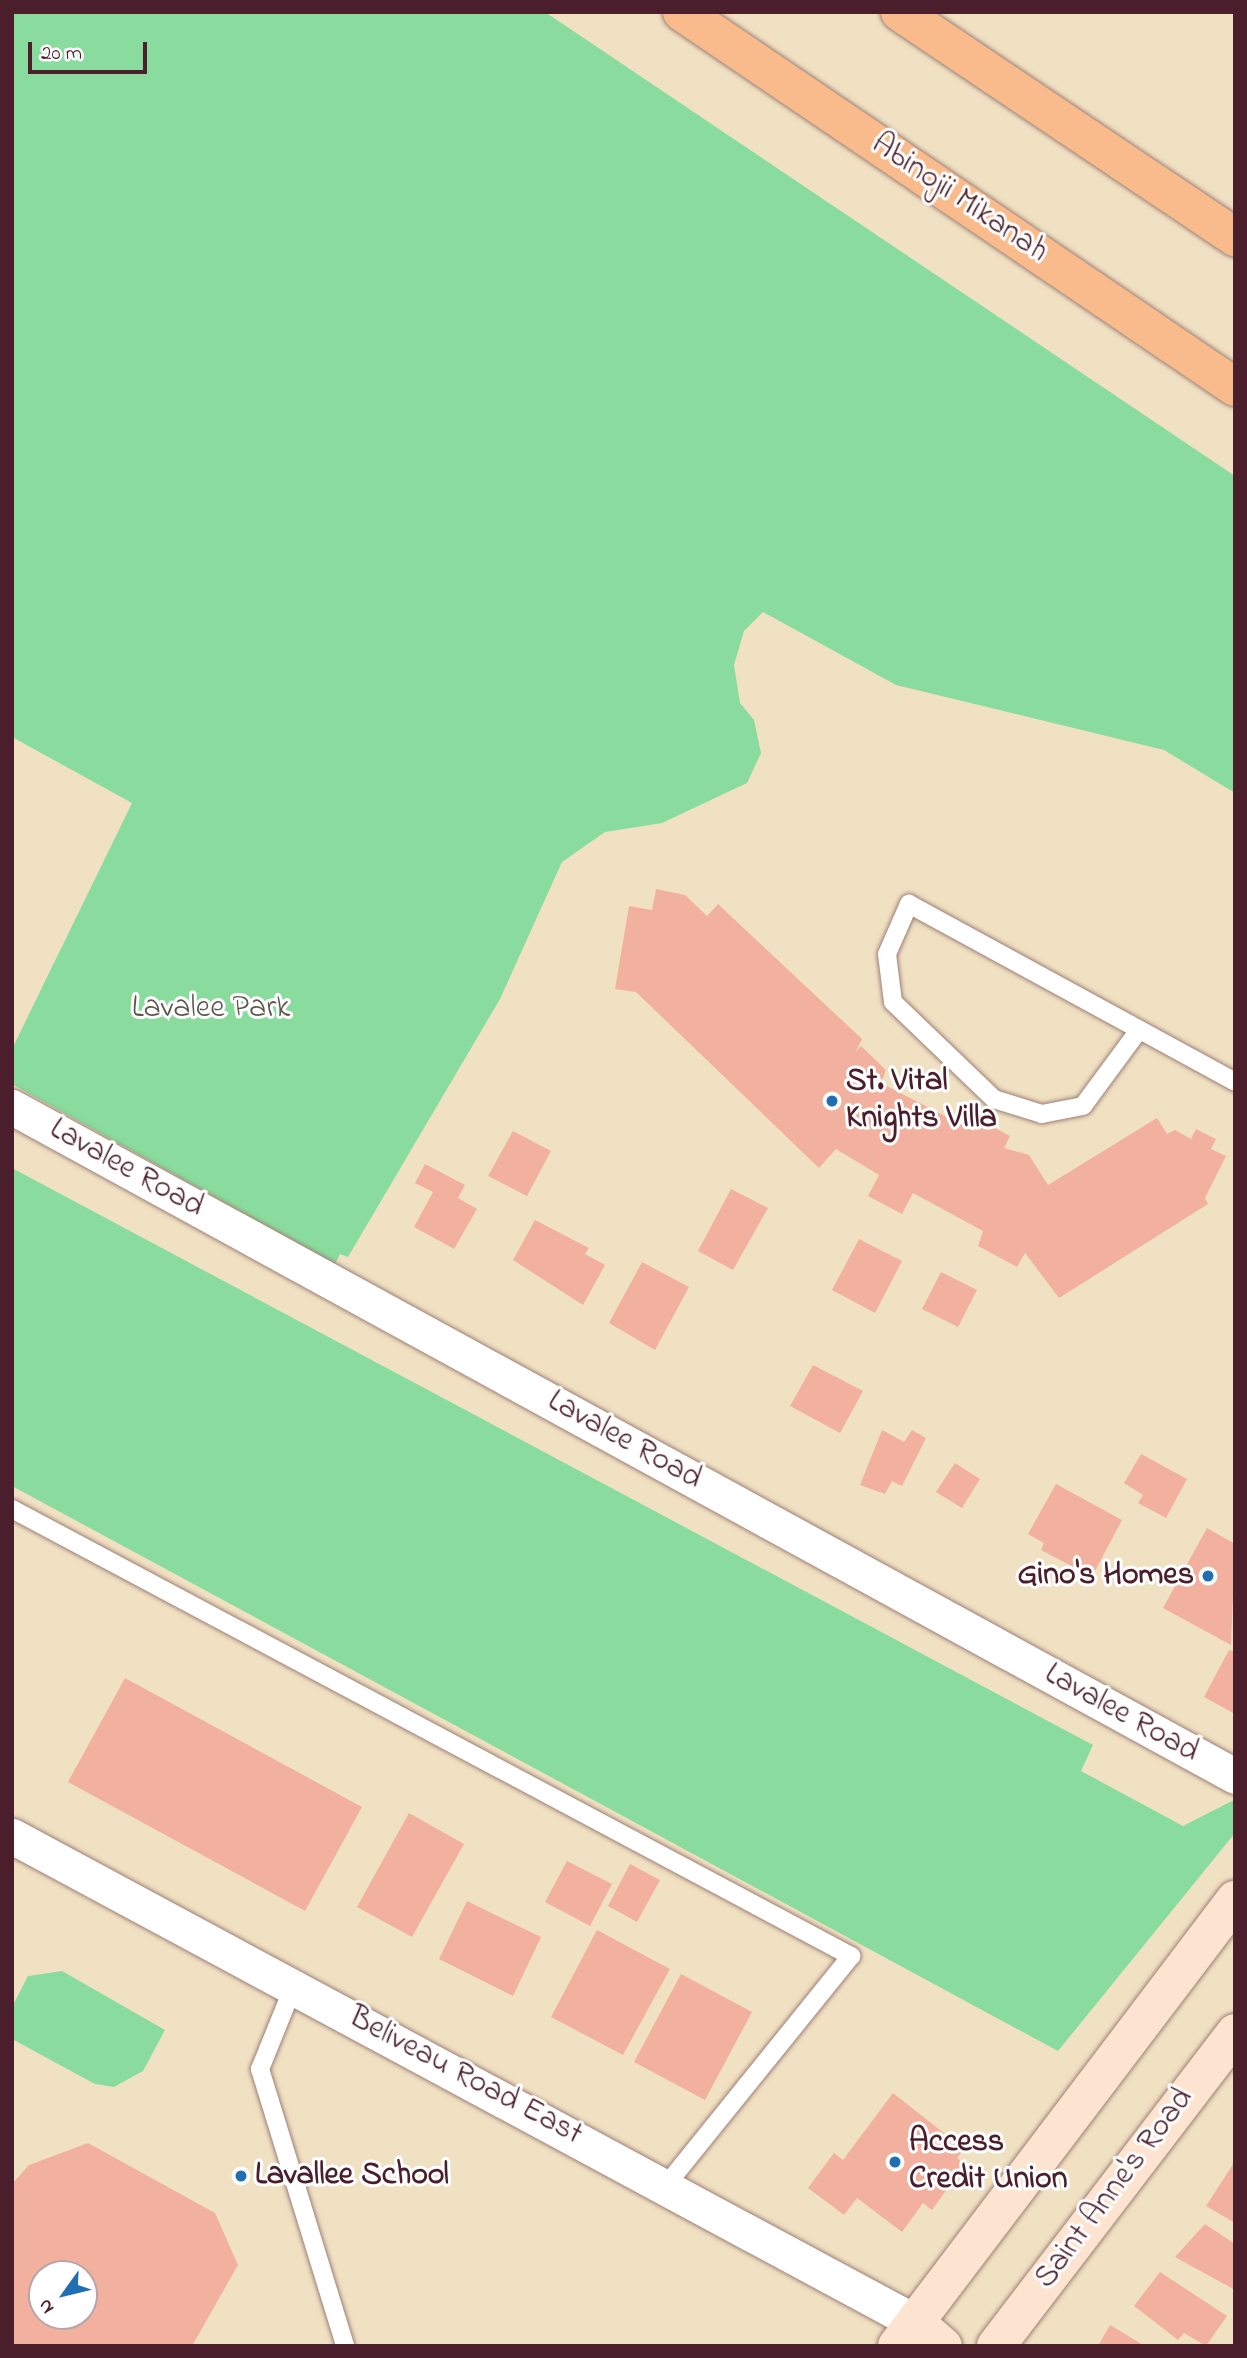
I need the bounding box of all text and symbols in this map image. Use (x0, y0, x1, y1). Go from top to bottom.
scale bar (32, 28, 150, 72)
text: 20 m (41, 39, 82, 69)
street label: Abinojii Mikanah (863, 126, 1055, 272)
park label: Lavalee Park (132, 990, 290, 1028)
place label: St. Vital Knights Villa (846, 1064, 997, 1139)
marker: St. Vital Knights Villa (824, 1093, 840, 1109)
street label: Lavalee Road (42, 1111, 210, 1227)
street label: Lavalee Road (540, 1383, 708, 1499)
place label: Gino's Homes (1017, 1557, 1194, 1595)
marker: Gino's Homes (1200, 1568, 1216, 1584)
street label: Lavalee Road (1037, 1656, 1205, 1772)
street label: Beliveau Road East (341, 1999, 589, 2155)
street label: Saint Anne's Road (1027, 2081, 1203, 2297)
place label: Access Credit Union (909, 2125, 1067, 2200)
marker: Access Credit Union (887, 2154, 903, 2170)
place label: Lavallee School (255, 2157, 449, 2195)
marker: Lavallee School (233, 2168, 249, 2184)
north arrow (28, 2260, 98, 2330)
text: N (32, 2293, 62, 2319)

